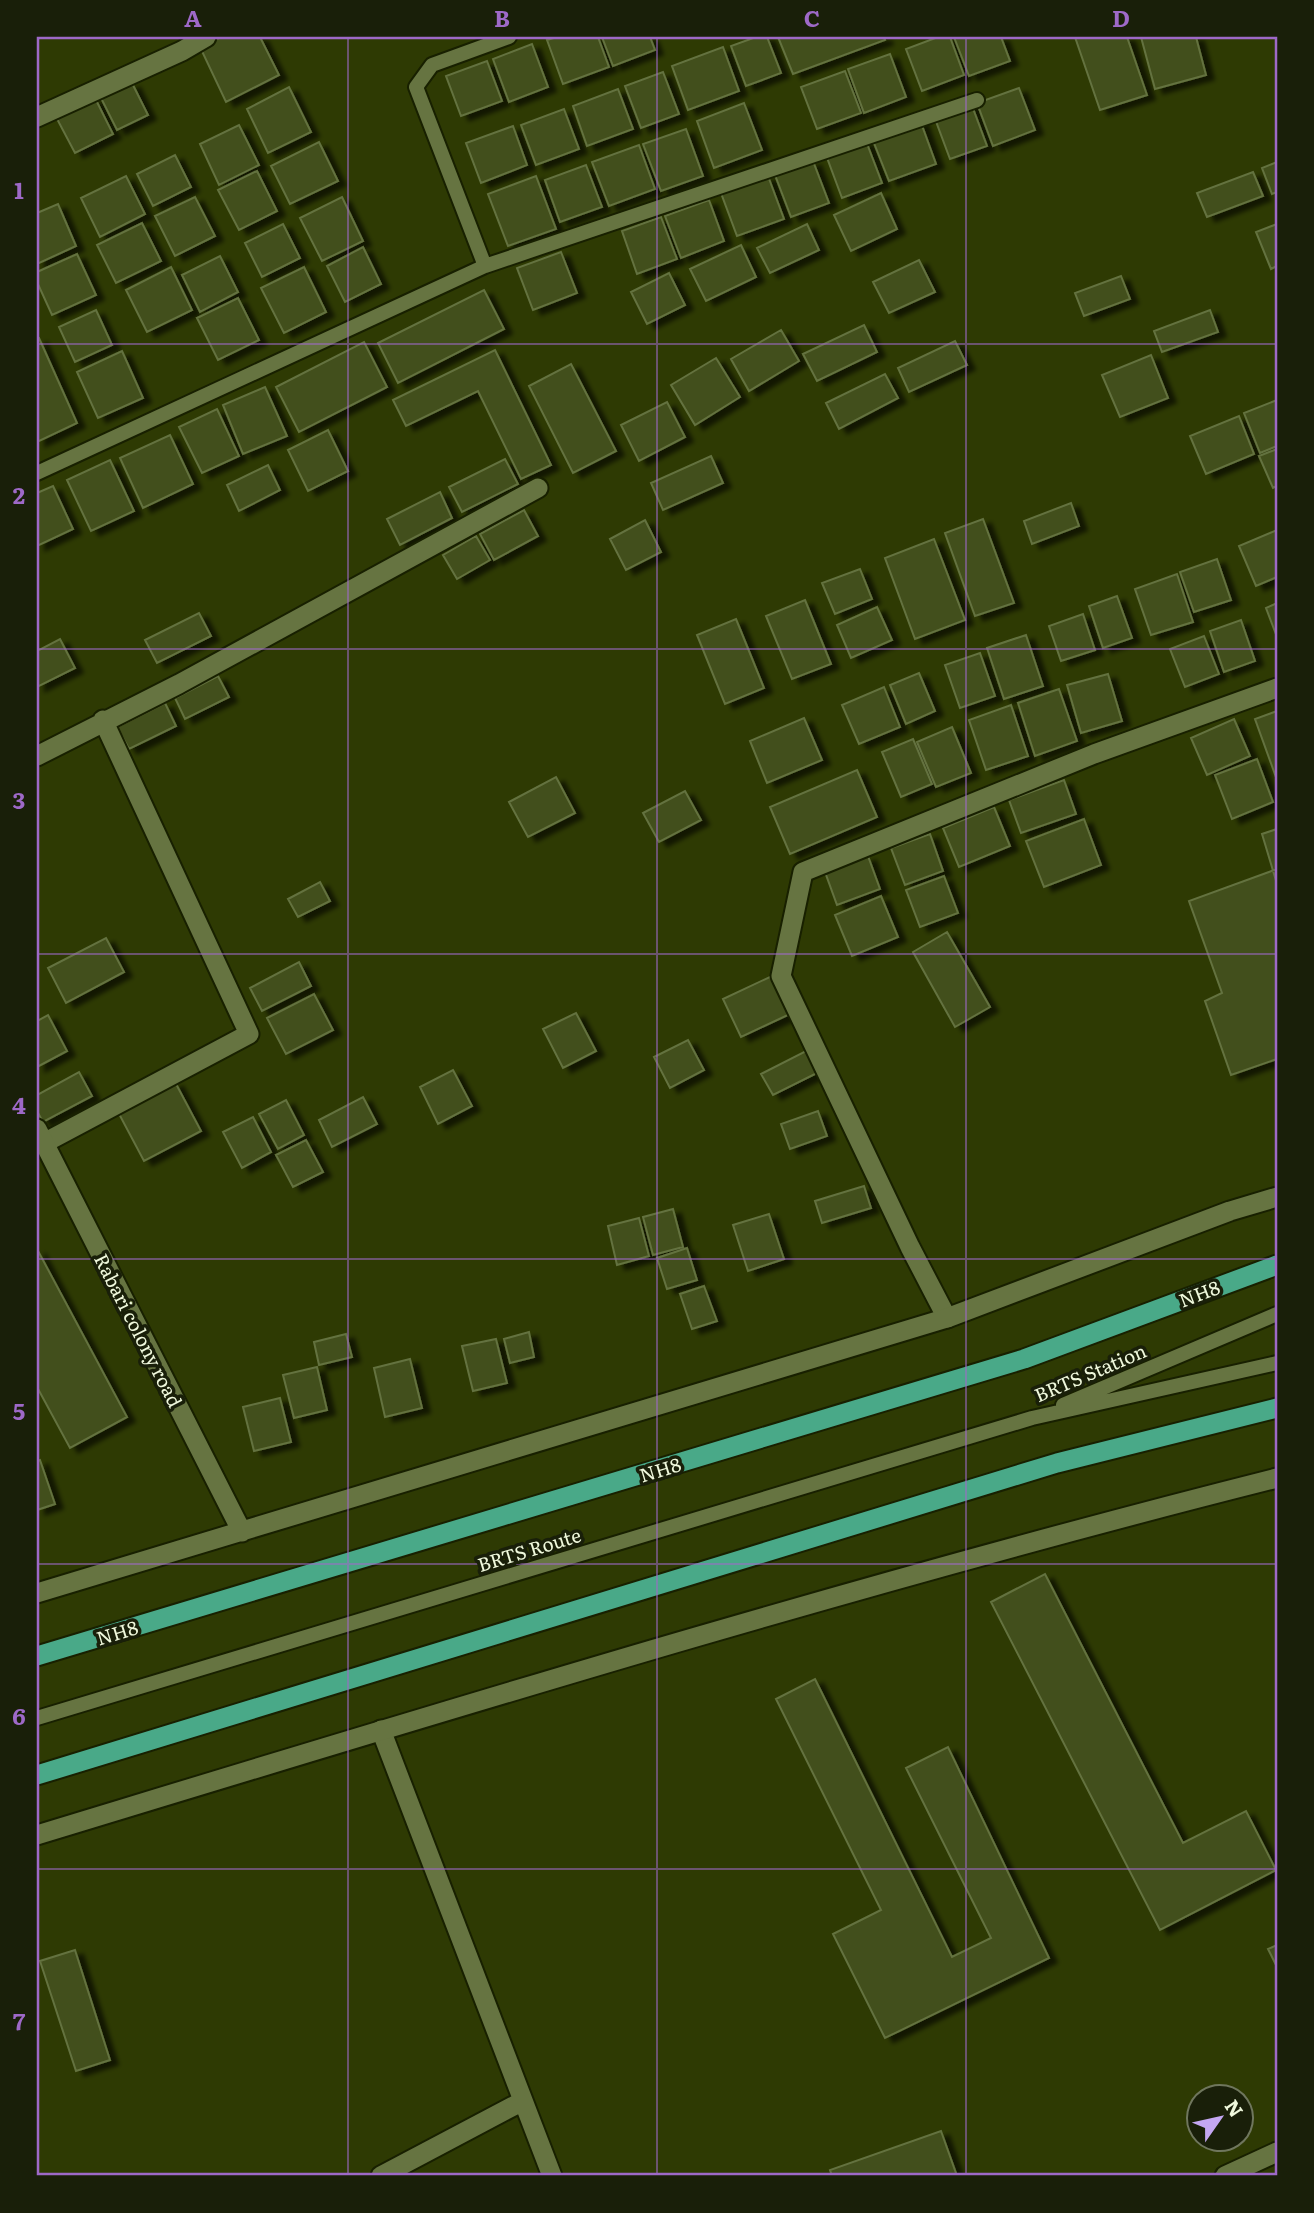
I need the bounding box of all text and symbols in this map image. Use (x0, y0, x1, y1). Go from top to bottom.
text: A (184, 0, 202, 34)
text: B (494, 0, 510, 34)
text: C (804, 0, 820, 34)
text: D (1112, 0, 1130, 34)
text: 1 (14, 172, 24, 206)
text: 2 (13, 477, 25, 511)
text: 3 (13, 782, 25, 816)
text: 4 (12, 1087, 26, 1121)
street label: Rabari colony road (88, 1248, 190, 1412)
street label: NH8 (1174, 1272, 1224, 1314)
street label: BRTS Station (1030, 1336, 1150, 1408)
text: 5 (13, 1393, 25, 1427)
street label: NH8 (636, 1449, 684, 1489)
street label: BRTS Route (474, 1520, 584, 1578)
street label: NH8 (93, 1612, 141, 1652)
text: 6 (12, 1698, 26, 1732)
text: 7 (13, 2003, 26, 2037)
north arrow (1184, 2084, 1254, 2154)
text: N (1219, 2093, 1251, 2122)

